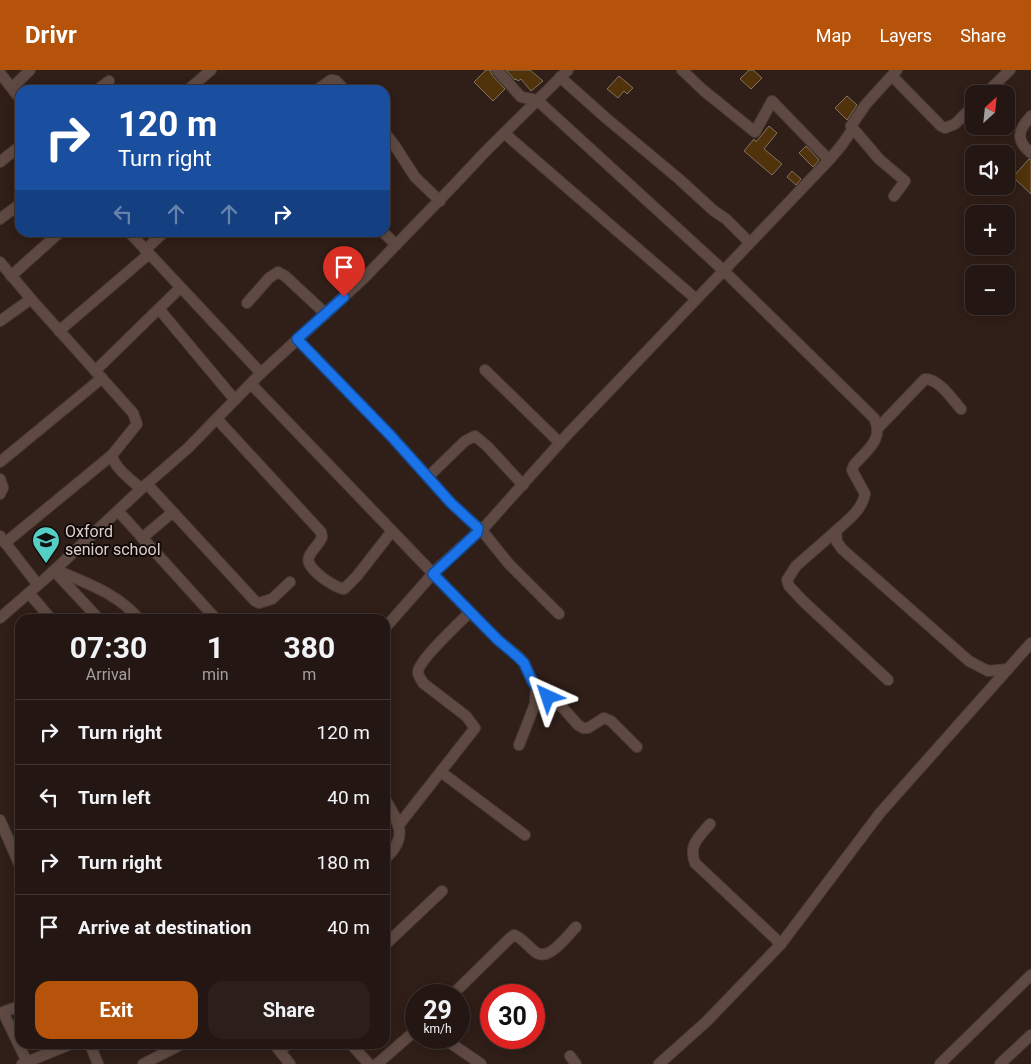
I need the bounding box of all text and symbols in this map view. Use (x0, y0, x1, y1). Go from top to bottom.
text: Drivr (25, 21, 77, 49)
text: Map (816, 25, 851, 46)
text: Layers (879, 25, 932, 46)
text: Share (960, 25, 1006, 46)
north arrow (965, 85, 1015, 135)
map controls (965, 85, 1015, 315)
text: 120 m (118, 104, 217, 145)
icon: right (35, 105, 100, 170)
button: sound (965, 145, 1015, 195)
text: Turn right (118, 146, 212, 171)
icon: left (109, 200, 137, 228)
icon: ahead (162, 200, 190, 228)
icon: ahead (215, 200, 243, 228)
icon: right (268, 200, 296, 228)
button: + (965, 205, 1015, 255)
pin (323, 246, 365, 297)
icon: arrive (330, 253, 358, 281)
button: − (965, 265, 1015, 315)
place label: Oxford senior school (65, 522, 161, 559)
school or university icon: Oxford senior school (31, 525, 61, 564)
text: 07:30 (70, 630, 147, 665)
text: 1 (207, 630, 224, 665)
text: 380 (284, 630, 335, 665)
text: Arrival (86, 665, 131, 684)
text: min (202, 665, 229, 684)
text: m (302, 665, 316, 684)
position arrow (521, 670, 573, 722)
icon: right (35, 718, 63, 746)
text: Turn right (78, 721, 162, 744)
text: 120 m (317, 721, 370, 744)
icon: left (35, 783, 63, 811)
text: Turn left (78, 786, 151, 809)
text: 40 m (327, 786, 370, 809)
icon: right (35, 848, 63, 876)
text: Turn right (78, 851, 162, 874)
text: 180 m (317, 851, 370, 874)
icon: arrive (35, 913, 63, 941)
text: Arrive at destination (78, 916, 251, 939)
text: 40 m (327, 916, 370, 939)
button: Exit (35, 981, 198, 1039)
button: Share (208, 981, 370, 1039)
speed limit sign: 30 (480, 984, 545, 1049)
text: 29 (423, 996, 452, 1025)
text: km/h (423, 1022, 452, 1036)

